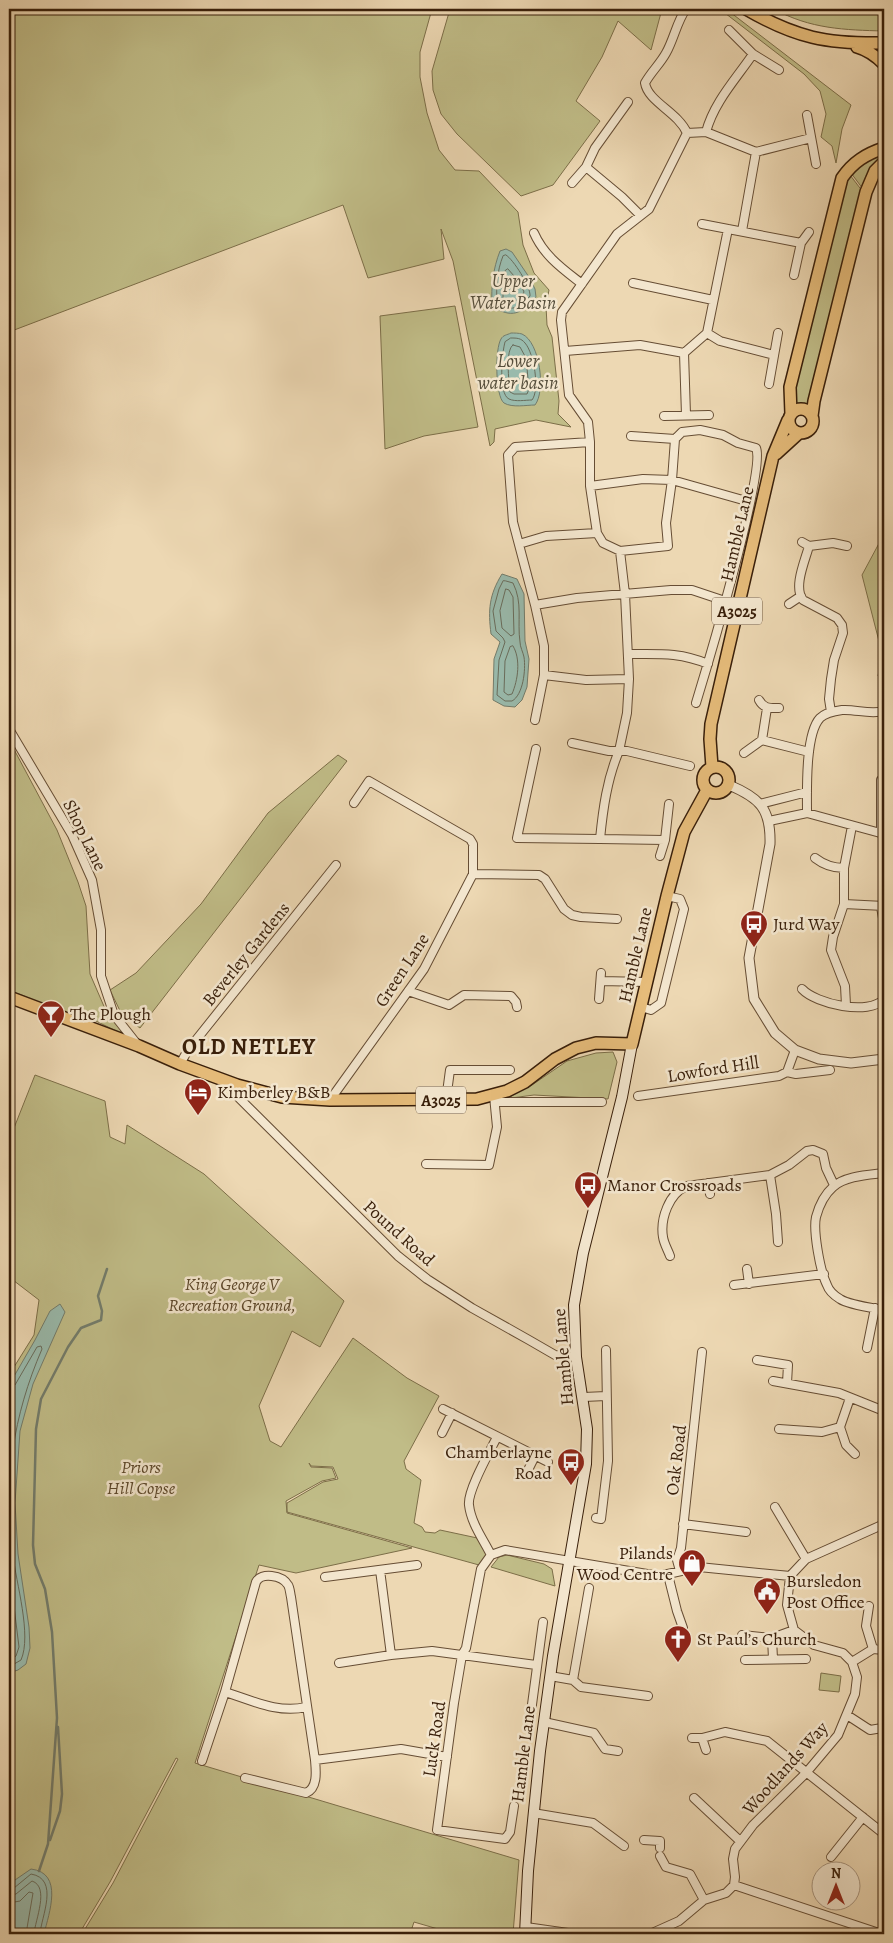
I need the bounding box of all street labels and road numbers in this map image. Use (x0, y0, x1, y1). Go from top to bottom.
street label: Hamble Lane (714, 484, 760, 584)
road number: A3025 (712, 598, 762, 624)
street label: Shop Lane (57, 795, 113, 875)
street label: Beverley Gardens (197, 897, 295, 1011)
street label: Hamble Lane (612, 905, 658, 1005)
street label: Green Lane (369, 929, 435, 1011)
street label: Lowford Hill (666, 1050, 761, 1088)
road number: A3025 (416, 1086, 466, 1114)
street label: Pound Road (358, 1195, 440, 1272)
street label: Hamble Lane (547, 1308, 579, 1406)
street label: Oak Road (660, 1423, 692, 1497)
street label: Luck Road (417, 1699, 451, 1779)
street label: Hamble Lane (505, 1704, 541, 1804)
street label: Woodlands Way (736, 1716, 834, 1820)

